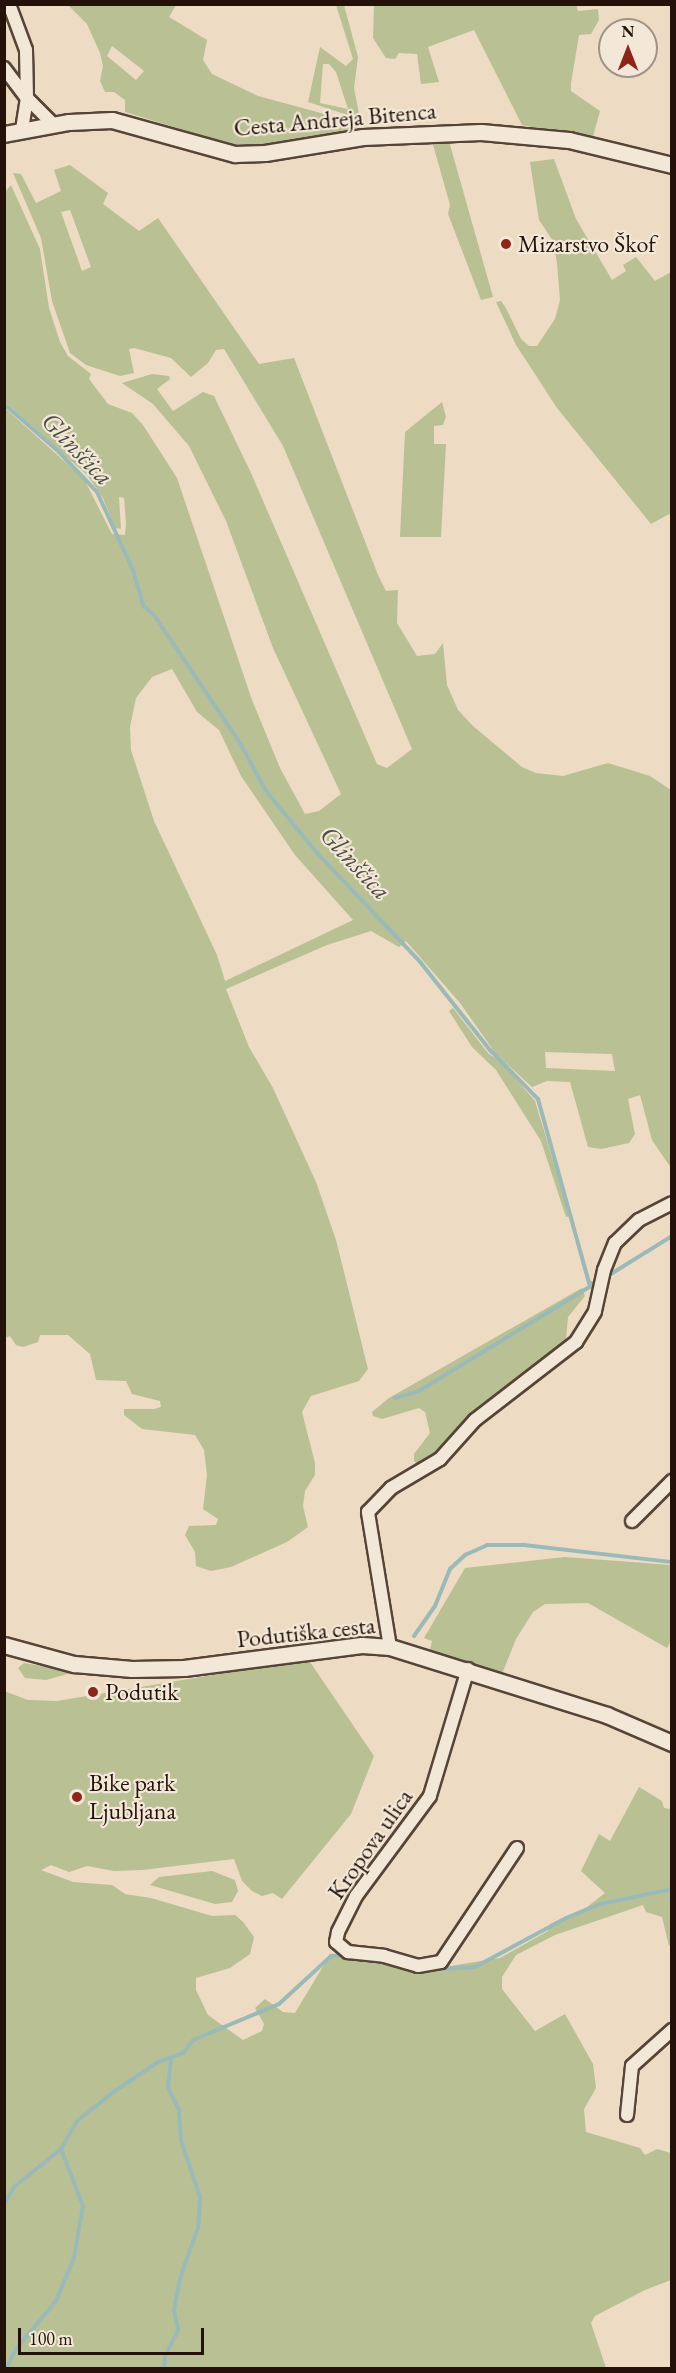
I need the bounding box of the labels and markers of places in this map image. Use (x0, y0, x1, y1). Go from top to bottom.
place label: Mizarstvo Škof (518, 230, 656, 258)
marker: Mizarstvo Škof (499, 237, 513, 251)
place label: Podutik (105, 1678, 178, 1706)
marker: Podutik (86, 1685, 100, 1699)
place label: Bike park Ljubljana (89, 1769, 176, 1825)
marker: Bike park Ljubljana (70, 1790, 84, 1804)

